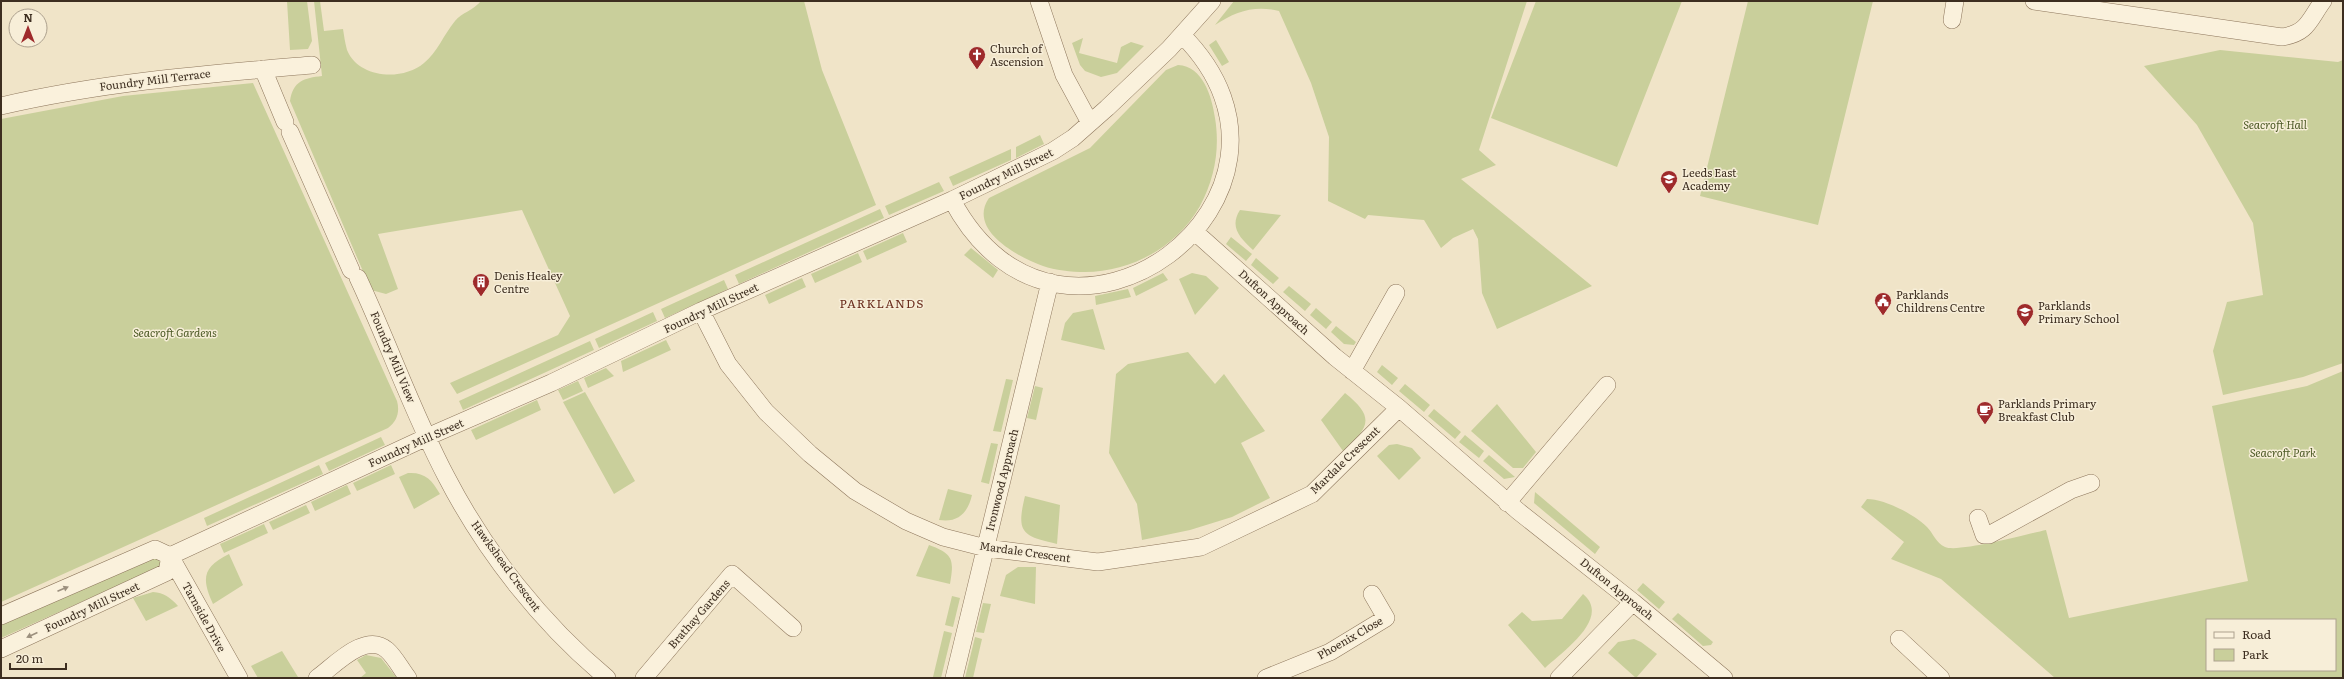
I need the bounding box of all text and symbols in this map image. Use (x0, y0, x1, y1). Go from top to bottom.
north arrow (8, 8, 48, 48)
text: N (23, 9, 33, 25)
place label: Church of Ascension (990, 40, 1044, 69)
church icon: Church of Ascension (967, 45, 987, 70)
street label: Foundry Mill Terrace (98, 64, 212, 94)
park label: Seacroft Hall (2243, 116, 2308, 132)
street label: Foundry Mill Street (956, 143, 1056, 203)
place label: Leeds East Academy (1682, 164, 1737, 193)
school or university icon: Leeds East Academy (1659, 169, 1679, 194)
street label: Dufton Approach (1236, 265, 1314, 338)
place label: Denis Healey Centre (494, 267, 563, 296)
building icon: Denis Healey Centre (471, 272, 491, 297)
street label: Foundry Mill Street (661, 278, 761, 336)
place label: Parklands Childrens Centre (1896, 286, 1985, 315)
public building icon: Parklands Childrens Centre (1873, 291, 1893, 316)
district label: PARKLANDS (840, 294, 924, 312)
place label: Parklands Primary School (2038, 297, 2120, 326)
school or university icon: Parklands Primary School (2015, 302, 2035, 327)
street label: Foundry Mill View (367, 308, 421, 405)
park label: Seacroft Gardens (133, 324, 217, 340)
place label: Parklands Primary Breakfast Club (1998, 395, 2097, 424)
cafe icon: Parklands Primary Breakfast Club (1975, 400, 1995, 425)
street label: Foundry Mill Street (365, 414, 466, 470)
street label: Mardale Crescent (1306, 421, 1383, 497)
street label: Ironwood Approach (981, 427, 1022, 533)
park label: Seacroft Park (2250, 444, 2316, 460)
street label: Hawkshead Crescent (468, 517, 546, 615)
street label: Mardale Crescent (979, 537, 1072, 565)
street label: Dufton Approach (1577, 553, 1658, 623)
street label: Brathay Gardens (664, 575, 733, 651)
street label: Foundry Mill Street (42, 577, 142, 635)
street label: Tarnside Drive (179, 579, 231, 655)
one-way arrow (57, 586, 68, 592)
street label: Phoenix Close (1314, 612, 1386, 662)
legend (2206, 619, 2336, 671)
text: Road (2242, 625, 2272, 643)
one-way arrow (27, 632, 38, 638)
scale bar (10, 645, 66, 671)
text: Park (2242, 645, 2269, 663)
text: 20 m (16, 649, 43, 667)

